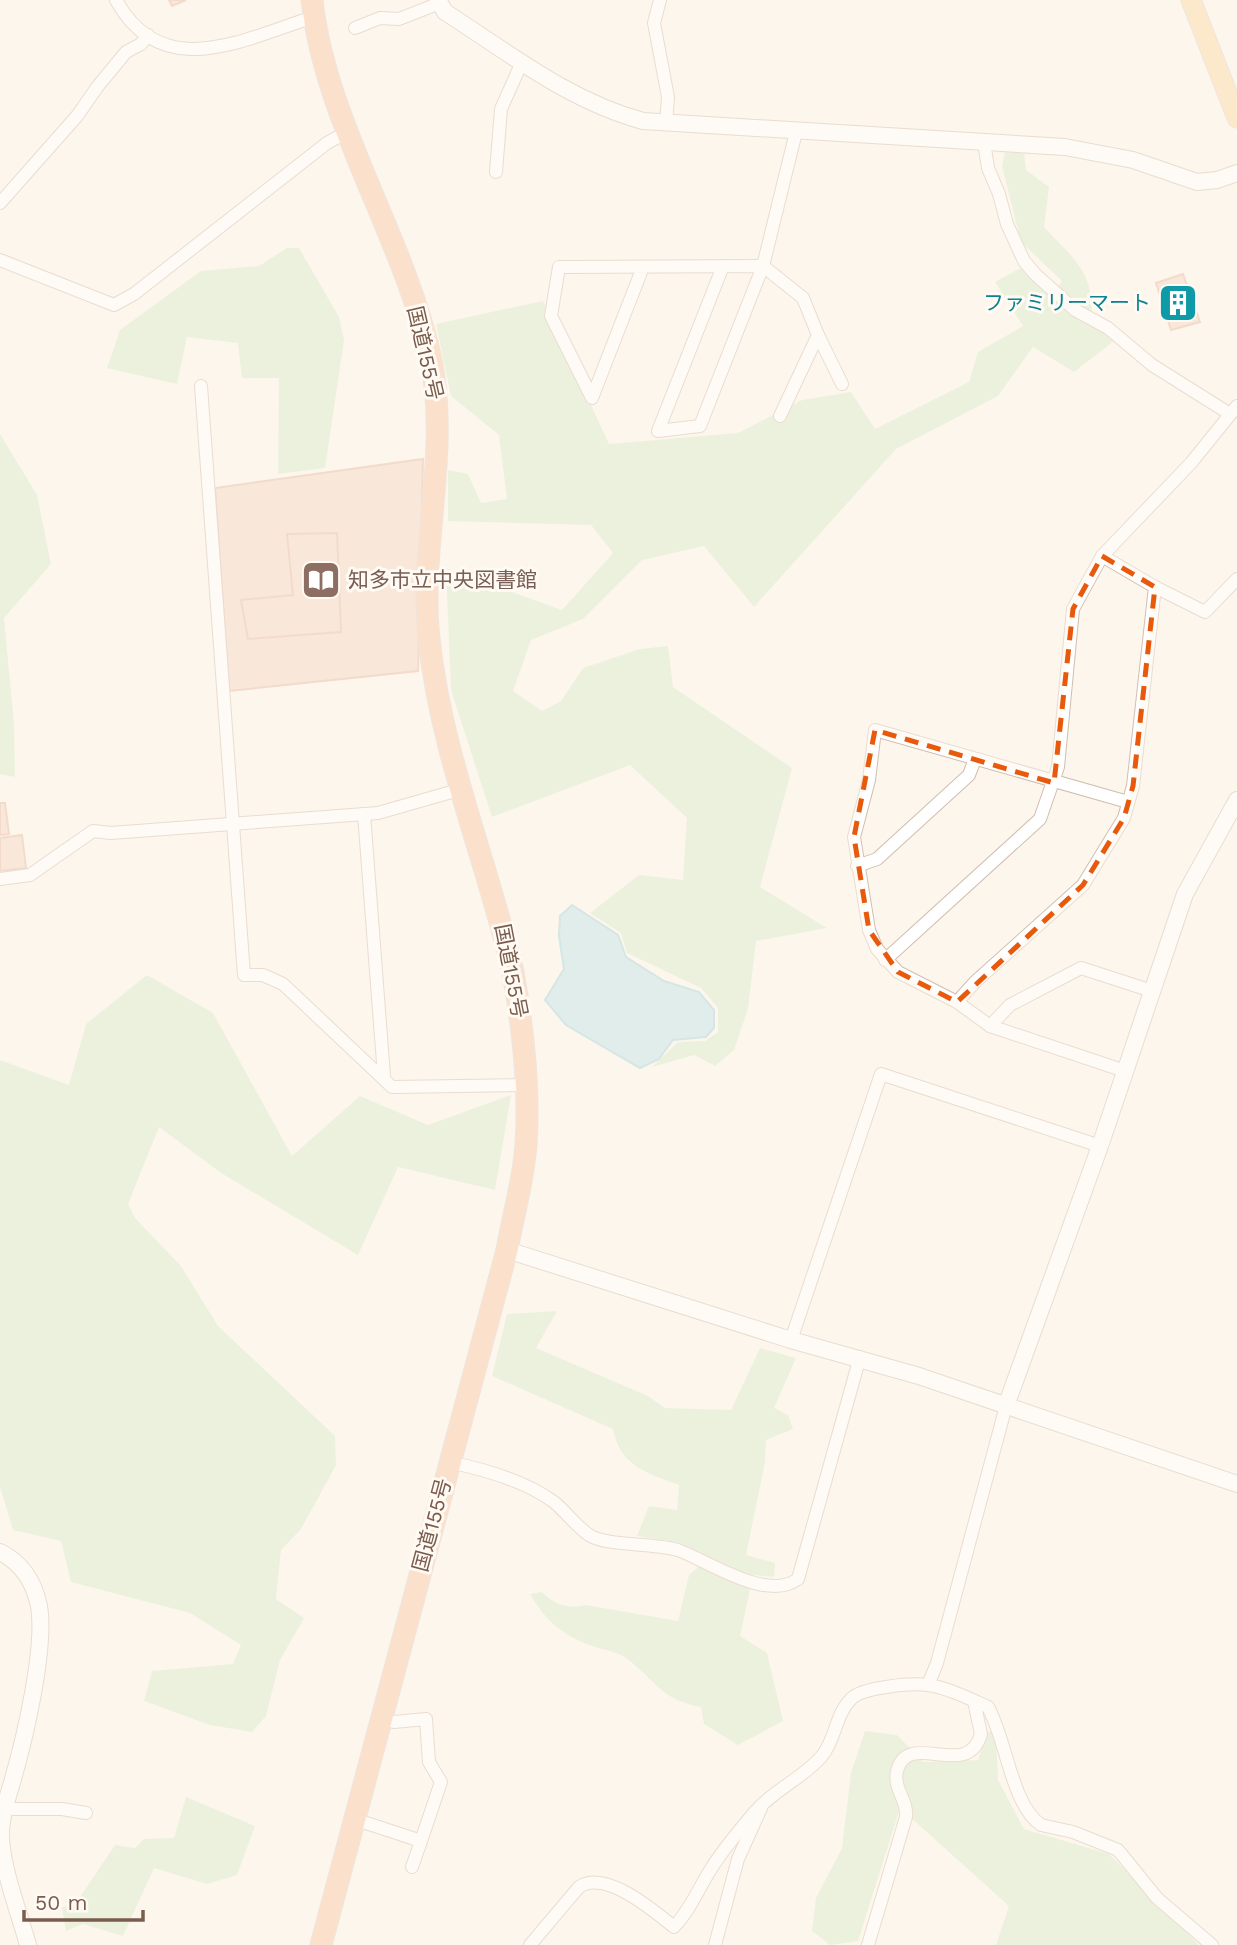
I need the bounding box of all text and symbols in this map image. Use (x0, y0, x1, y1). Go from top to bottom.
building icon: ファミリーマート (1157, 282, 1199, 324)
place label: ファミリーマート (983, 290, 1151, 315)
street label: 国道155号 (403, 303, 448, 402)
library icon: 知多市立中央図書館 (300, 559, 342, 601)
place label: 知多市立中央図書館 (348, 567, 537, 592)
street label: 国道155号 (490, 922, 533, 1020)
street label: 国道155号 (407, 1475, 456, 1574)
scale bar (24, 1878, 144, 1922)
text: 50 m (35, 1890, 87, 1915)

